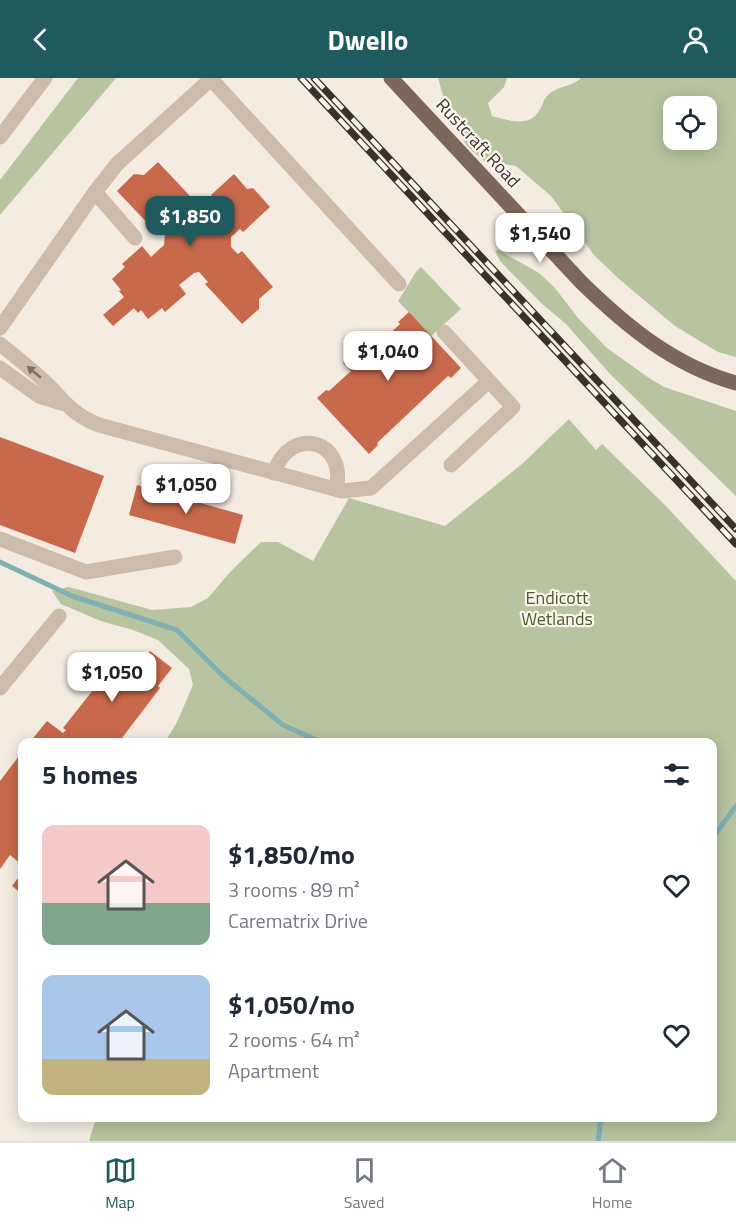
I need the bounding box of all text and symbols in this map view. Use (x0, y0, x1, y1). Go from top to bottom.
text: Dwello (328, 19, 408, 60)
icon: back (24, 23, 57, 56)
icon: person (679, 23, 712, 56)
street label: Rustcraft Road (430, 92, 527, 193)
map controls (663, 96, 717, 150)
button: locate (663, 96, 717, 150)
pin: $1,850 (141, 196, 239, 247)
text: $1,850 (159, 200, 221, 231)
pin: $1,540 (491, 213, 589, 264)
text: $1,540 (509, 217, 571, 248)
pin: $1,040 (339, 331, 437, 382)
text: $1,040 (357, 335, 419, 366)
one-way arrow (26, 366, 42, 379)
pin: $1,050 (137, 464, 235, 515)
text: $1,050 (155, 468, 217, 499)
park label: Endicott Wetlands (521, 584, 593, 632)
pin: $1,050 (63, 652, 161, 703)
text: $1,050 (81, 656, 143, 687)
text: 5 homes (42, 755, 138, 794)
icon: filters (660, 758, 693, 791)
text: $1,850/mo (228, 835, 355, 874)
icon: home (90, 849, 162, 921)
icon: heart (660, 869, 693, 902)
text: 3 rooms · 89 m² (228, 874, 360, 905)
text: Carematrix Drive (228, 905, 368, 936)
text: $1,050/mo (228, 985, 355, 1024)
icon: home (90, 999, 162, 1071)
icon: heart (660, 1019, 693, 1052)
text: 2 rooms · 64 m² (228, 1024, 360, 1055)
text: Apartment (228, 1055, 319, 1086)
tab: Map (104, 1154, 137, 1214)
tab: Saved (344, 1154, 385, 1214)
tab: Home (592, 1154, 632, 1214)

